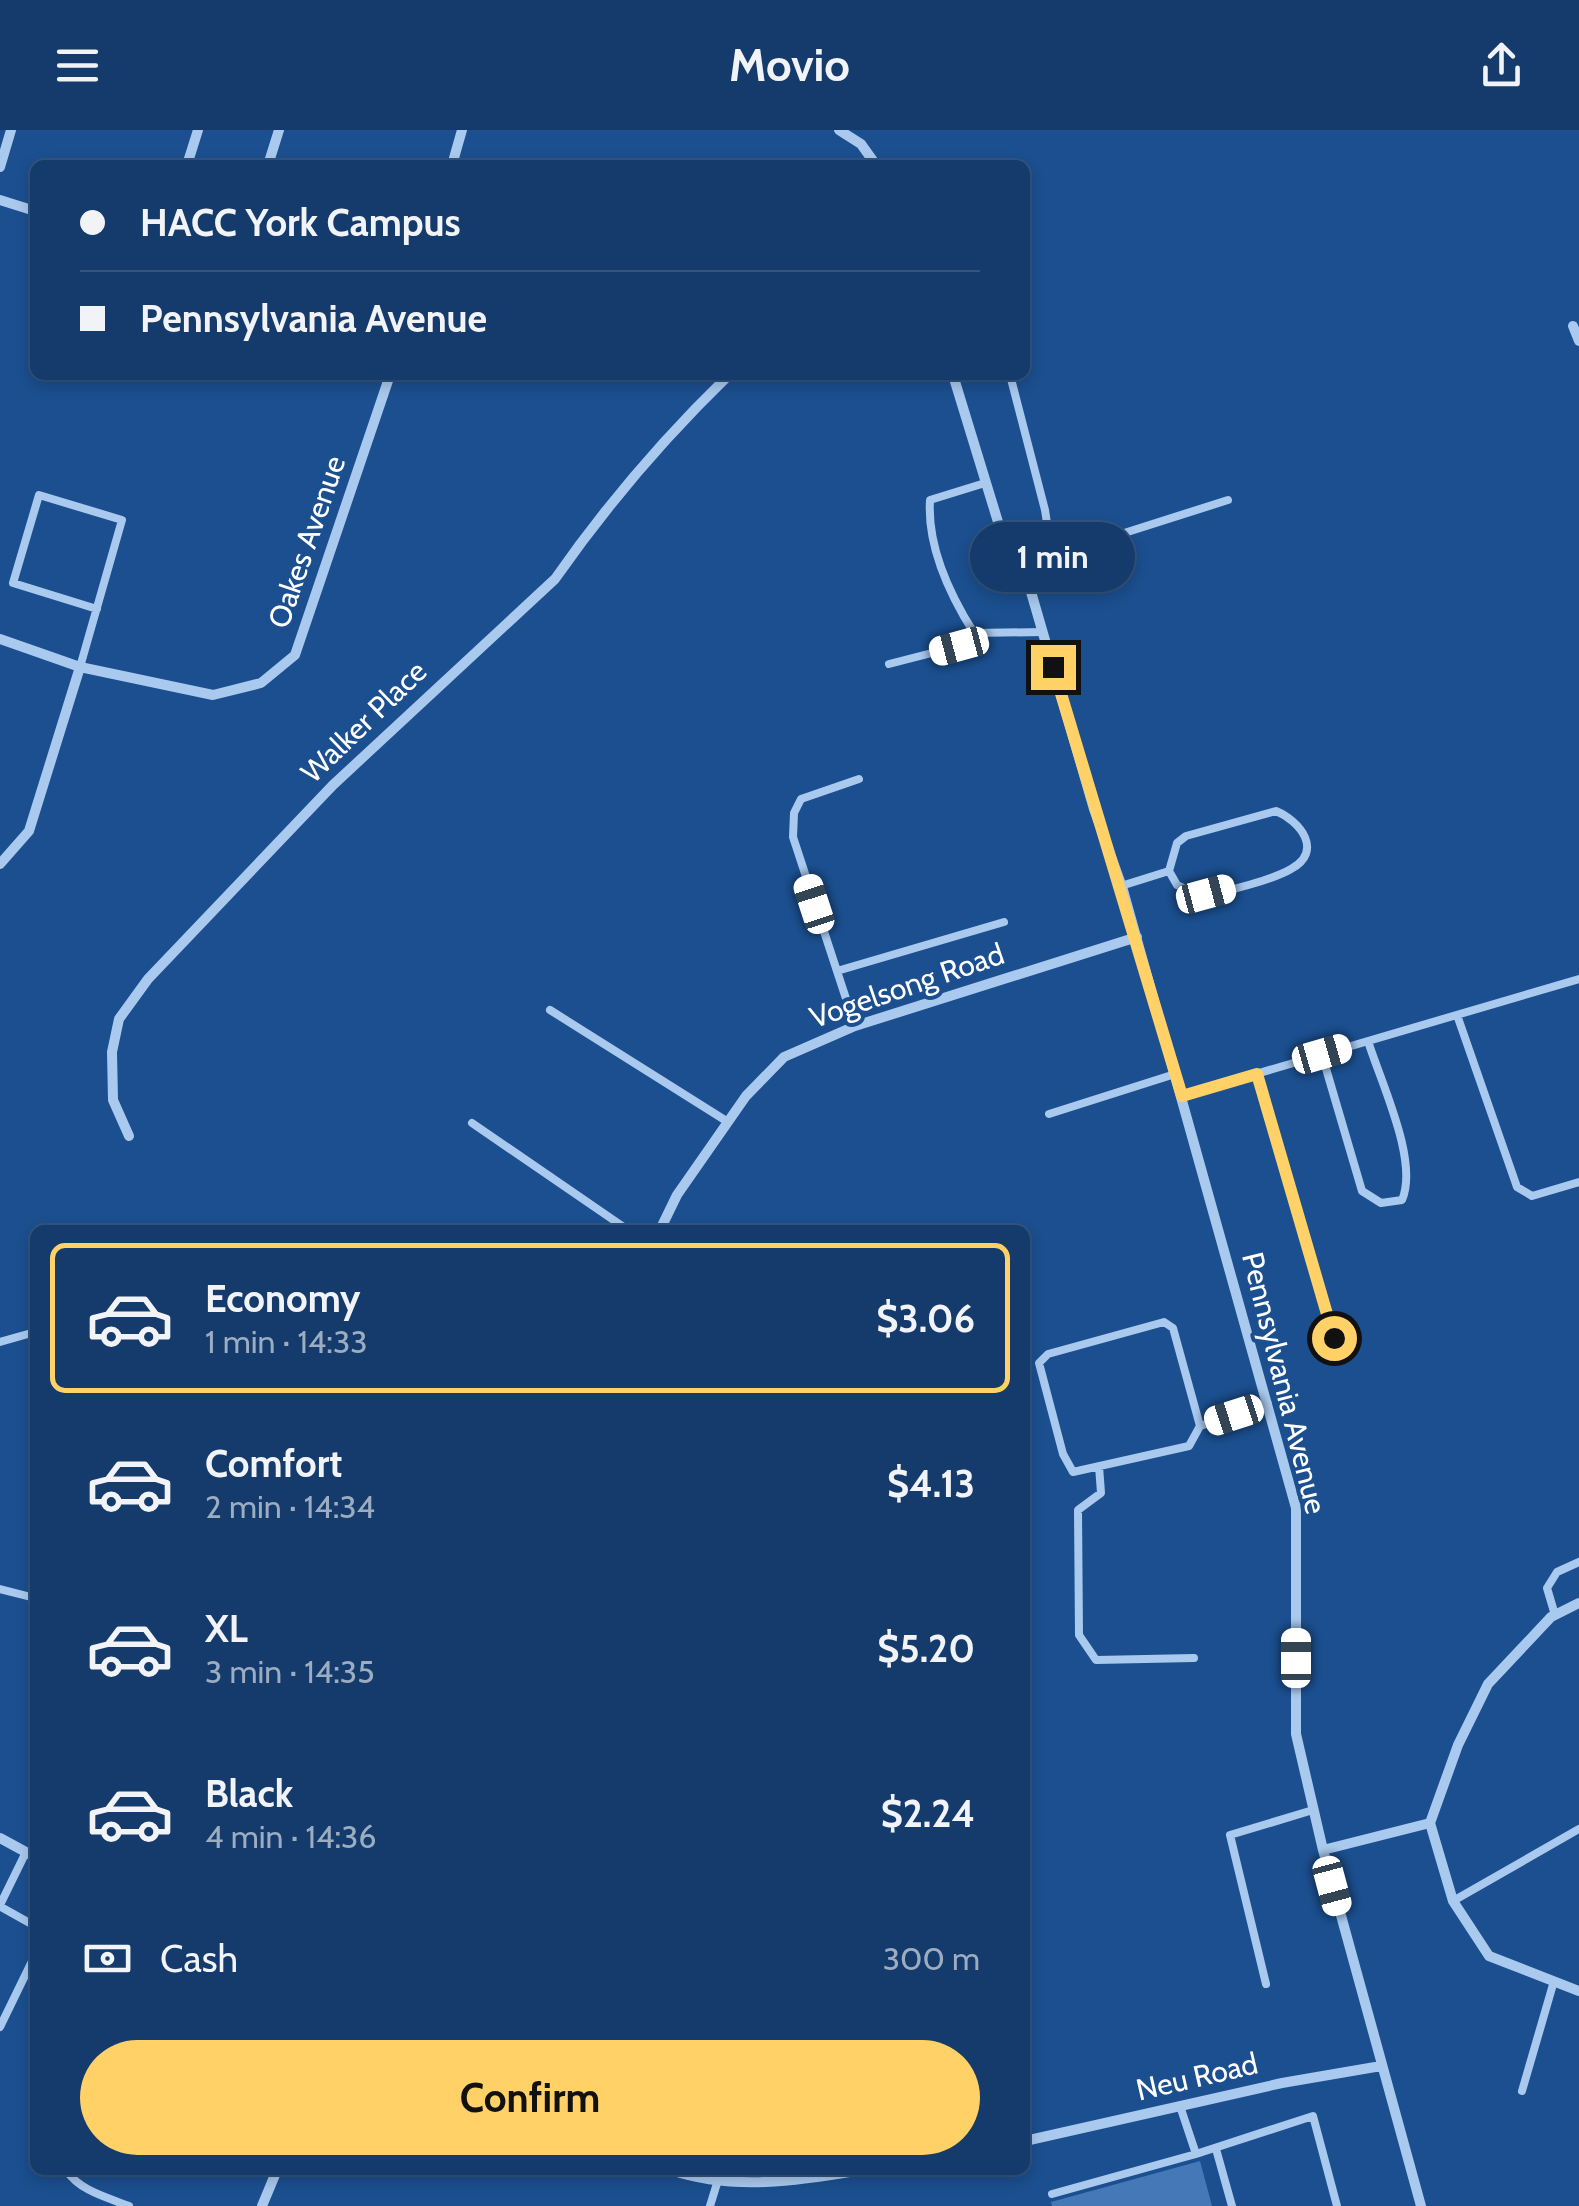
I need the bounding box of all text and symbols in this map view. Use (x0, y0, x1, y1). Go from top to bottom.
icon: menu (50, 38, 105, 93)
text: Movio (729, 38, 850, 92)
icon: share (1474, 38, 1529, 93)
text: HACC York Campus (140, 199, 460, 246)
text: Pennsylvania Avenue (140, 295, 487, 342)
street label: Oakes Avenue (260, 451, 353, 633)
callout: 1 min (970, 522, 1136, 592)
text: 1 min (1016, 537, 1089, 576)
car (926, 624, 992, 668)
route end (1031, 645, 1076, 690)
street label: Walker Place (293, 653, 434, 791)
car (790, 871, 838, 937)
car (1173, 872, 1239, 916)
street label: Vogelsong Road (805, 935, 1009, 1036)
car (1289, 1031, 1355, 1077)
street label: Pennsylvania Avenue (1234, 1248, 1335, 1518)
icon: car (85, 1273, 175, 1363)
text: Economy (205, 1275, 360, 1322)
text: $3.06 (876, 1295, 975, 1342)
route start (1312, 1316, 1357, 1361)
text: 1 min · 14:33 (205, 1322, 368, 1361)
car (1201, 1391, 1267, 1439)
icon: car (85, 1438, 175, 1528)
text: Comfort (205, 1440, 342, 1487)
text: $4.13 (887, 1460, 975, 1507)
text: 2 min · 14:34 (205, 1487, 375, 1526)
icon: car (85, 1603, 175, 1693)
text: XL (205, 1605, 248, 1652)
text: $5.20 (877, 1625, 975, 1672)
car (1281, 1628, 1311, 1688)
text: 3 min · 14:35 (205, 1652, 374, 1691)
icon: car (85, 1768, 175, 1858)
text: Black (205, 1770, 293, 1817)
text: $2.24 (881, 1790, 975, 1837)
text: 4 min · 14:36 (205, 1817, 377, 1856)
car (1310, 1853, 1354, 1919)
icon: cash (80, 1931, 135, 1986)
text: Cash (160, 1935, 238, 1982)
text: 300 m (883, 1939, 980, 1978)
button: Confirm (80, 2040, 980, 2155)
street label: Neu Road (1133, 2045, 1261, 2108)

